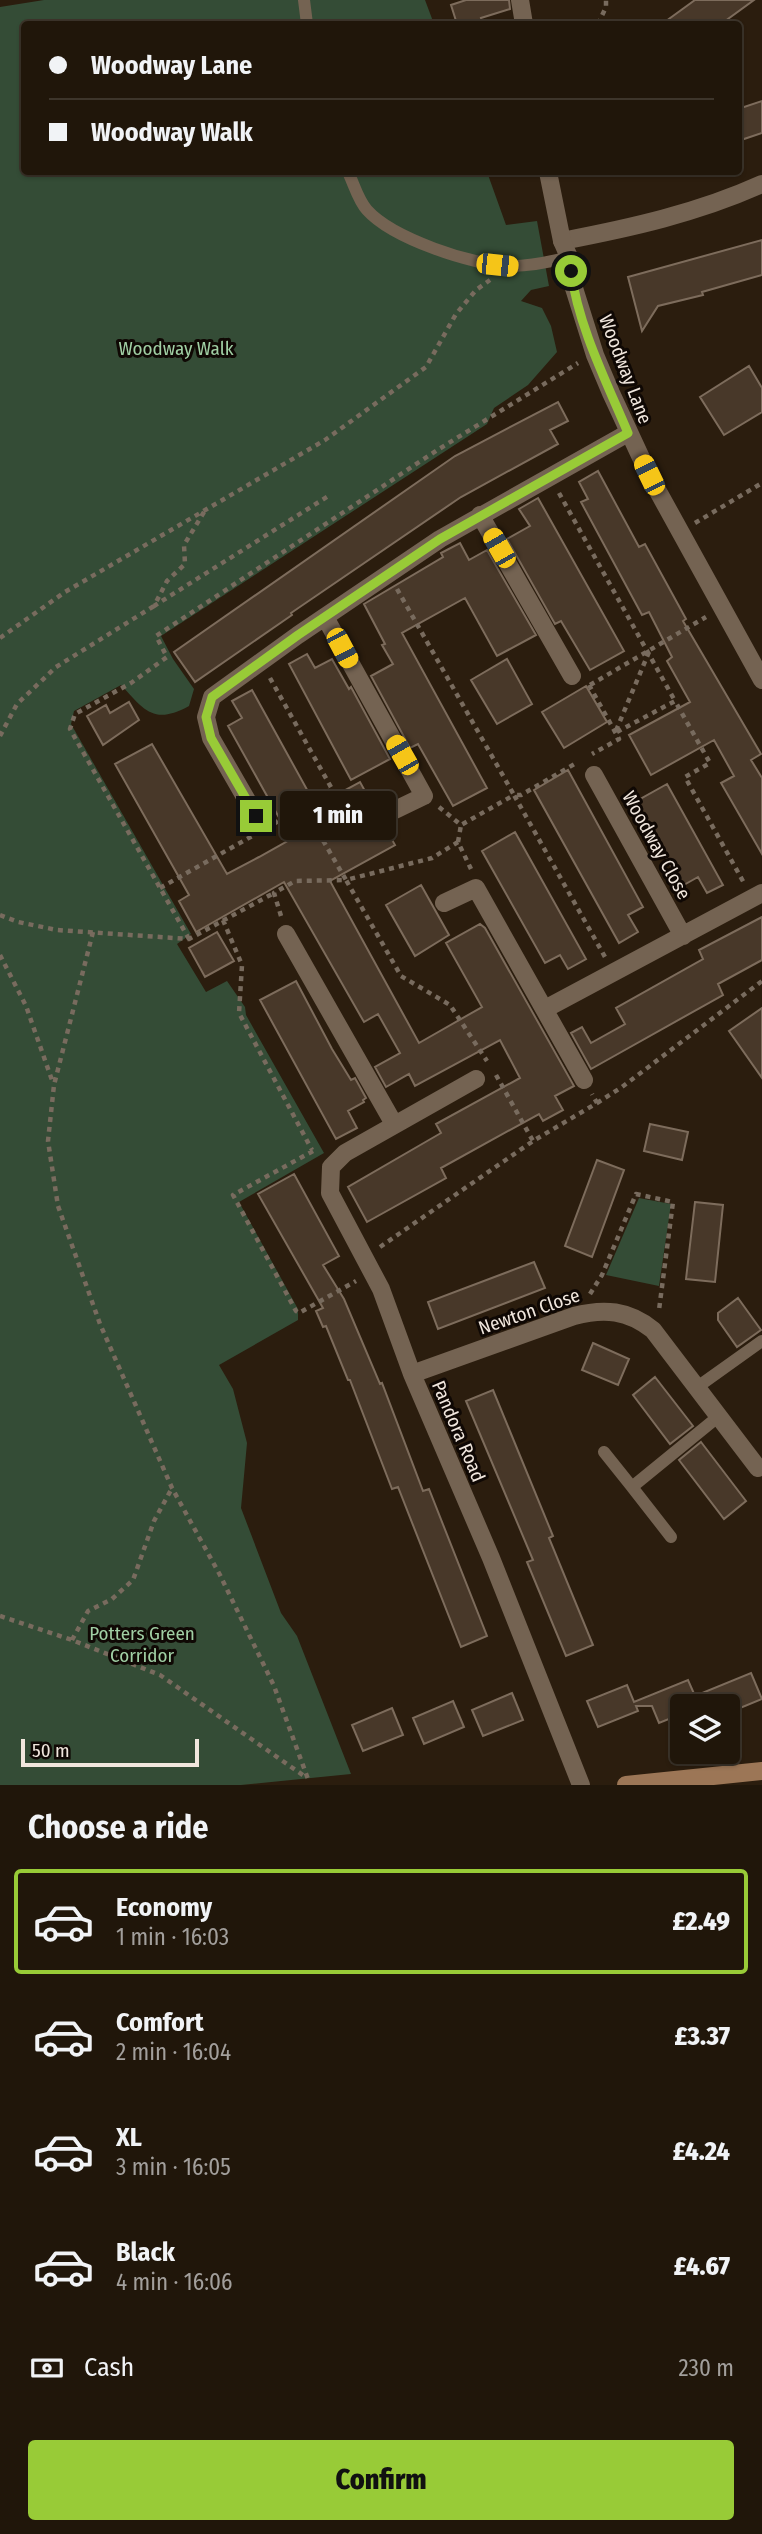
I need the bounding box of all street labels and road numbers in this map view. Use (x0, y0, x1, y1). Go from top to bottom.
street label: Woodway Lane (594, 311, 657, 427)
street label: Woodway Close (617, 787, 696, 903)
street label: Newton Close (475, 1283, 583, 1340)
street label: Pandora Road (427, 1377, 490, 1485)

